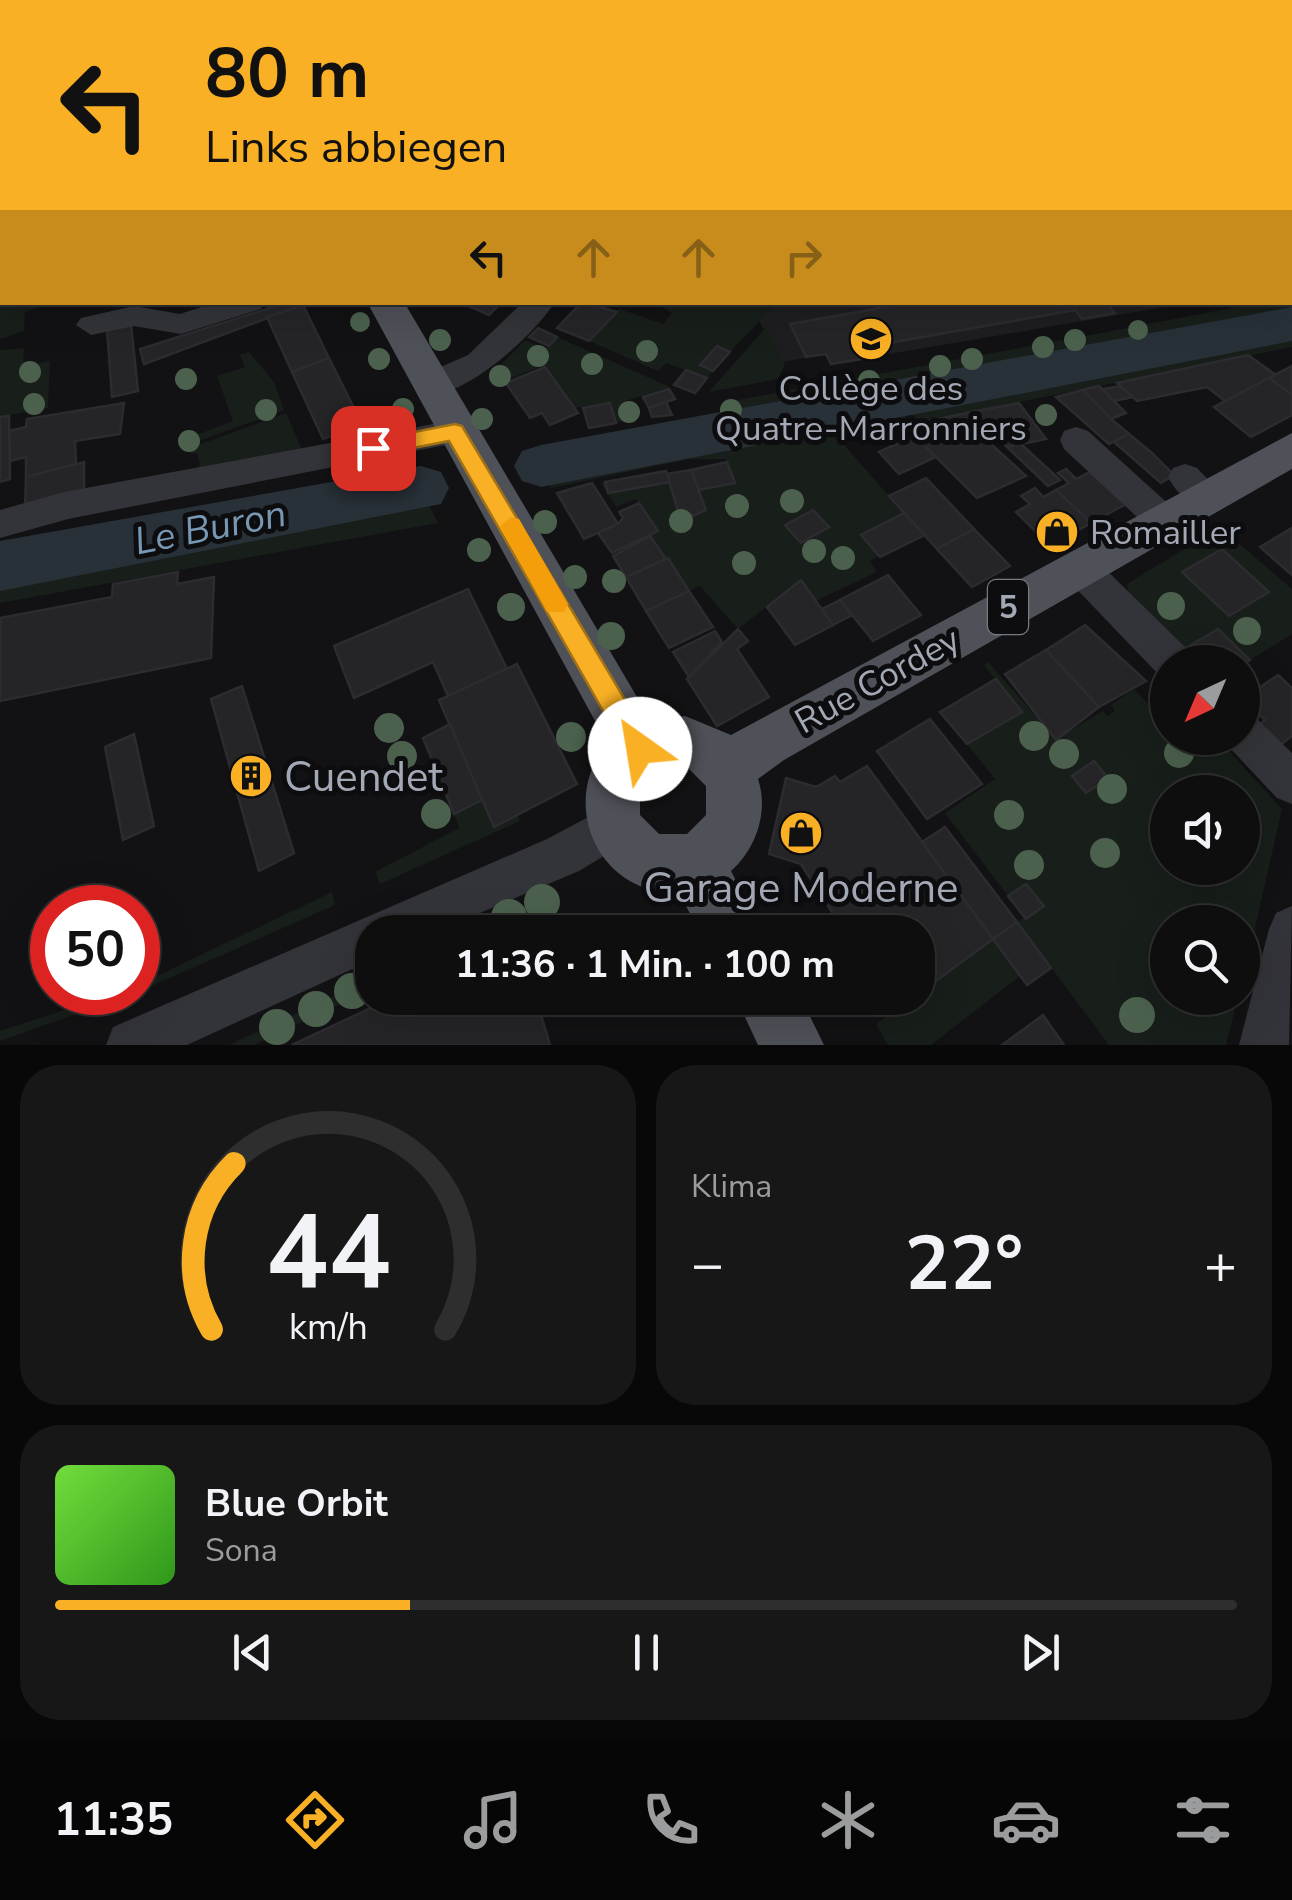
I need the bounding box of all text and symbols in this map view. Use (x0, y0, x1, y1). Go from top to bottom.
text: 80 m (205, 26, 369, 122)
icon: left (40, 40, 170, 170)
text: Links abbiegen (205, 117, 507, 178)
icon: left (461, 230, 516, 285)
icon: ahead (566, 230, 621, 285)
icon: ahead (671, 230, 726, 285)
icon: right (776, 230, 831, 285)
school or university icon: Collège des Quatre-Marronniers (848, 316, 894, 362)
place label: Collège des Quatre-Marronniers (715, 365, 1027, 452)
pin (331, 406, 416, 491)
icon: arrive (346, 421, 401, 476)
water label: Le Buron (130, 488, 290, 567)
shop icon: Romailler (1034, 509, 1080, 555)
place label: Romailler (1090, 509, 1241, 556)
road number: 5 (988, 580, 1028, 634)
street label: Rue Cordey (786, 616, 968, 745)
north arrow (1150, 645, 1260, 755)
map controls (1150, 645, 1260, 1015)
position arrow (588, 697, 692, 801)
place label: Cuendet (284, 749, 443, 806)
building icon: Cuendet (228, 753, 274, 799)
button: sound (1150, 775, 1260, 885)
shop icon: Garage Moderne (778, 810, 824, 856)
place label: Garage Moderne (644, 860, 958, 917)
speed limit sign: 50 (30, 885, 160, 1015)
button: search (1150, 905, 1260, 1015)
text: 11:36 · 1 Min. · 100 m (455, 939, 835, 990)
text: Klima (691, 1165, 772, 1208)
text: 44 (266, 1182, 390, 1324)
text: 22° (905, 1213, 1023, 1315)
text: − (691, 1227, 724, 1302)
text: + (1204, 1227, 1237, 1302)
text: km/h (289, 1303, 367, 1352)
text: Blue Orbit (205, 1478, 388, 1529)
text: Sona (205, 1529, 278, 1572)
icon: previous (225, 1625, 280, 1680)
icon: pause (619, 1625, 674, 1680)
icon: next (1013, 1625, 1068, 1680)
icon: directions (280, 1785, 350, 1855)
icon: music (458, 1785, 528, 1855)
icon: phone (636, 1785, 706, 1855)
icon: climate (813, 1785, 883, 1855)
icon: car (991, 1785, 1061, 1855)
icon: filters (1168, 1785, 1238, 1855)
text: 11:35 (54, 1790, 173, 1851)

